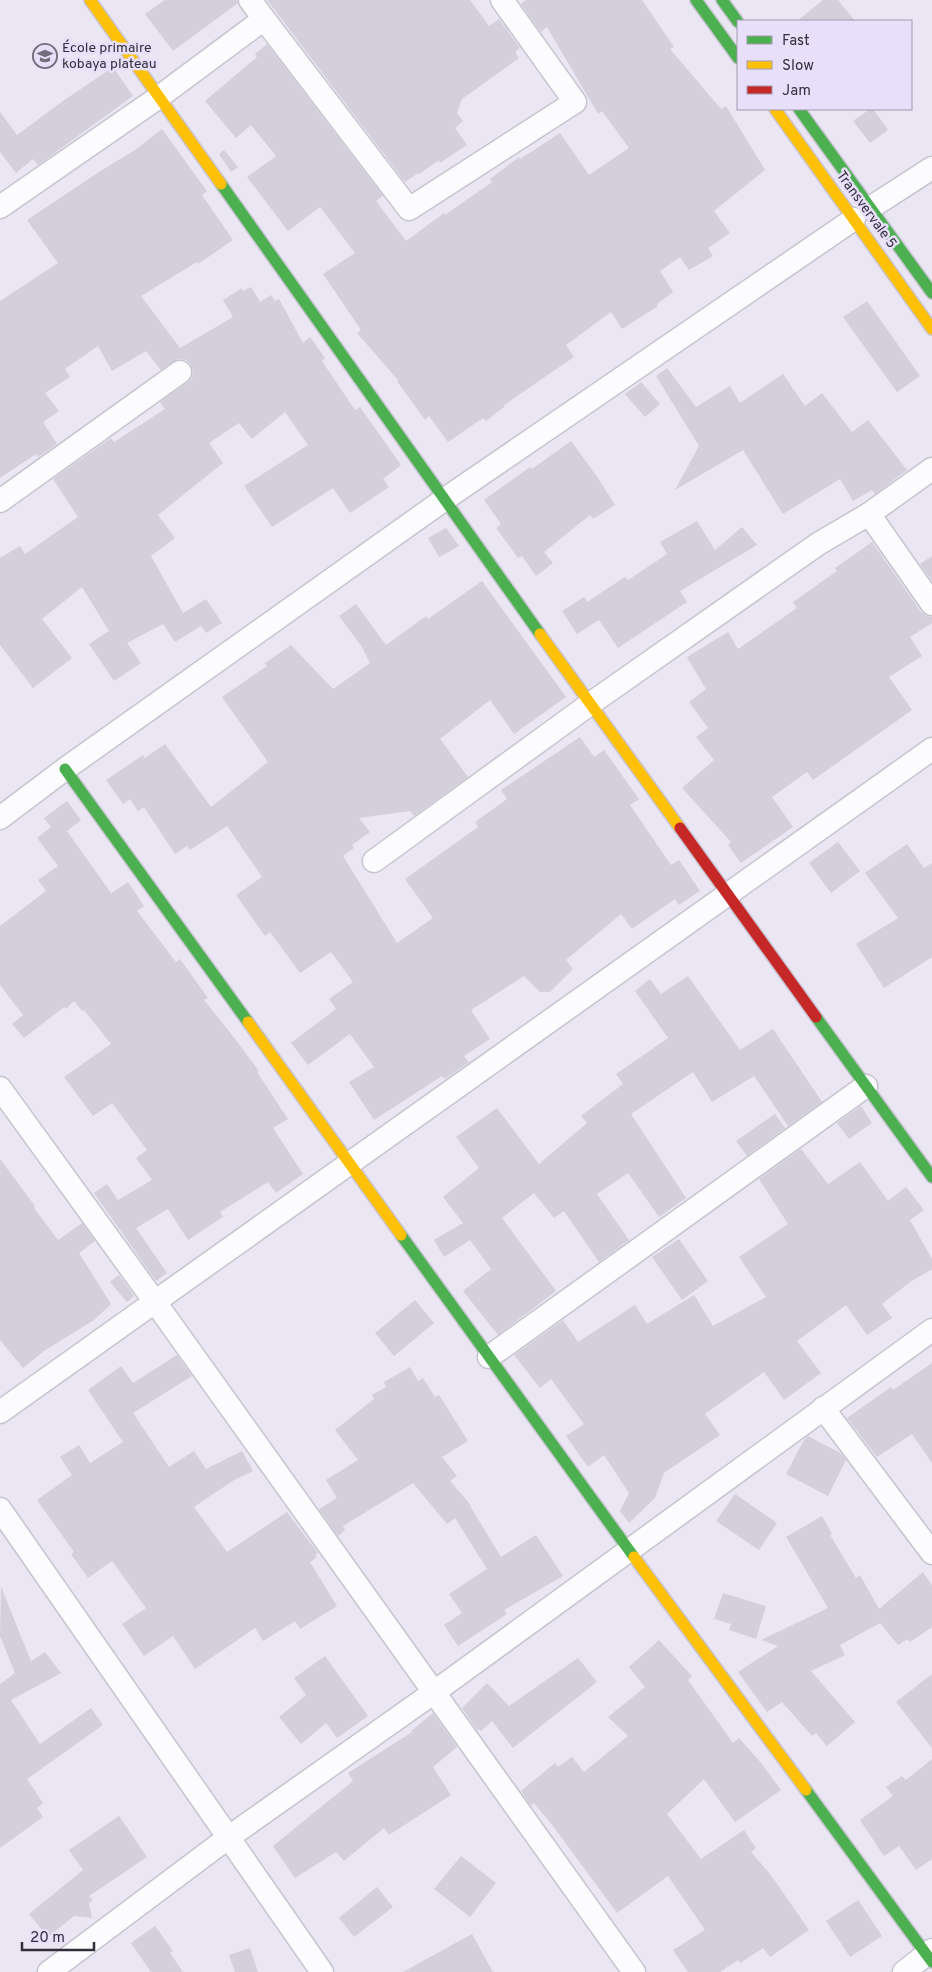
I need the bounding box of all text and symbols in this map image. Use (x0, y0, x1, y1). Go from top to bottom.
legend (737, 20, 912, 110)
text: Fast (782, 32, 810, 51)
place label: École primaire kobaya plateau (62, 39, 157, 73)
school or university icon: École primaire kobaya plateau (32, 43, 58, 69)
text: Slow (782, 57, 814, 76)
text: Jam (782, 82, 811, 101)
street label: Transvervale 5 (832, 168, 900, 252)
scale bar (22, 1920, 95, 1952)
text: 20 m (30, 1929, 65, 1948)

